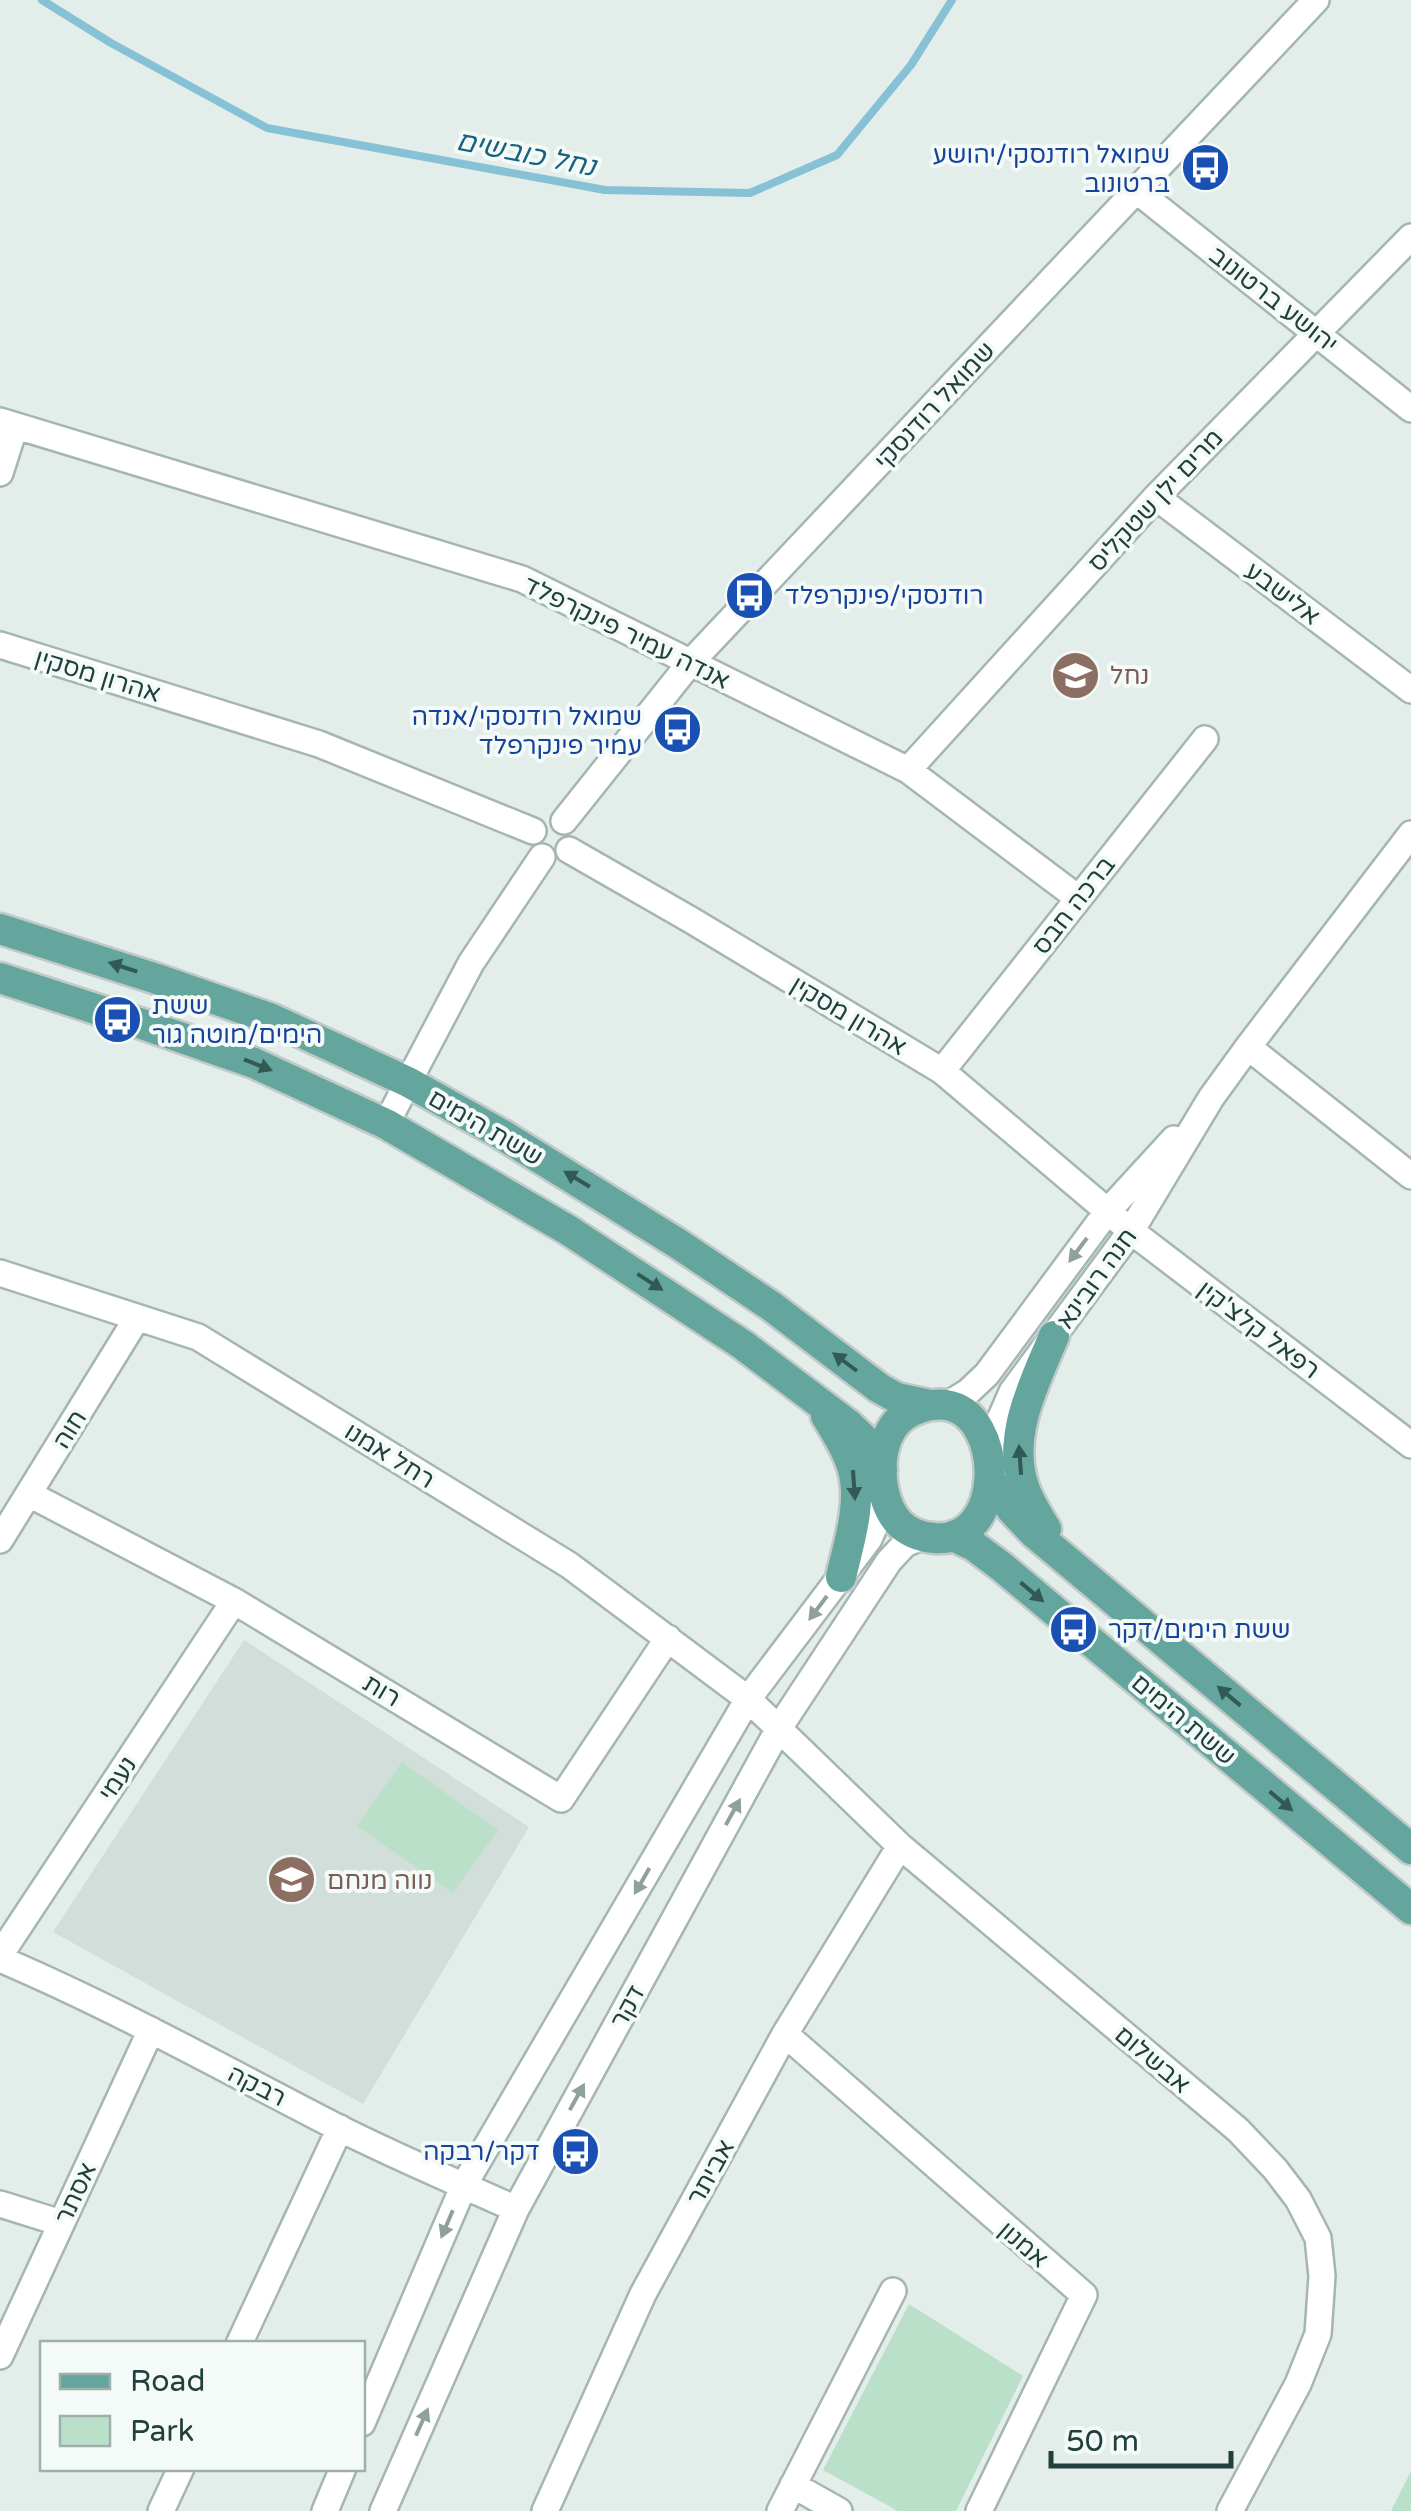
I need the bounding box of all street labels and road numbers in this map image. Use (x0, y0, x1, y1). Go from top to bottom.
street label: יהושע ברטונוב (1203, 240, 1344, 359)
street label: שמואל רודנסקי (868, 336, 1001, 476)
street label: מרים ילן שטקליס (1082, 423, 1229, 578)
street label: אלישבע (1239, 556, 1326, 632)
street label: אנדה עמיר פינקרפלד (518, 570, 735, 696)
street label: אהרון מסקין (31, 643, 164, 709)
street label: ברכה חבס (1026, 850, 1122, 961)
street label: אהרון מסקין (785, 970, 912, 1062)
street label: ששת הימים (423, 1083, 548, 1173)
street label: חנה רובינא (1050, 1222, 1143, 1335)
street label: רפאל קלצ'קין (1191, 1274, 1325, 1385)
street label: חוה (46, 1405, 93, 1455)
street label: רחל אמנו (339, 1417, 440, 1495)
street label: רות (357, 1668, 406, 1714)
street label: ששת הימים (1125, 1668, 1242, 1772)
street label: נעמי (92, 1751, 143, 1806)
street label: דקר (604, 1980, 652, 2033)
street label: אבשלום (1108, 2020, 1196, 2100)
street label: רבקה (222, 2059, 291, 2113)
street label: אביתר (681, 2135, 741, 2210)
street label: אסתר (49, 2158, 103, 2229)
street label: אמנון (992, 2215, 1054, 2274)

